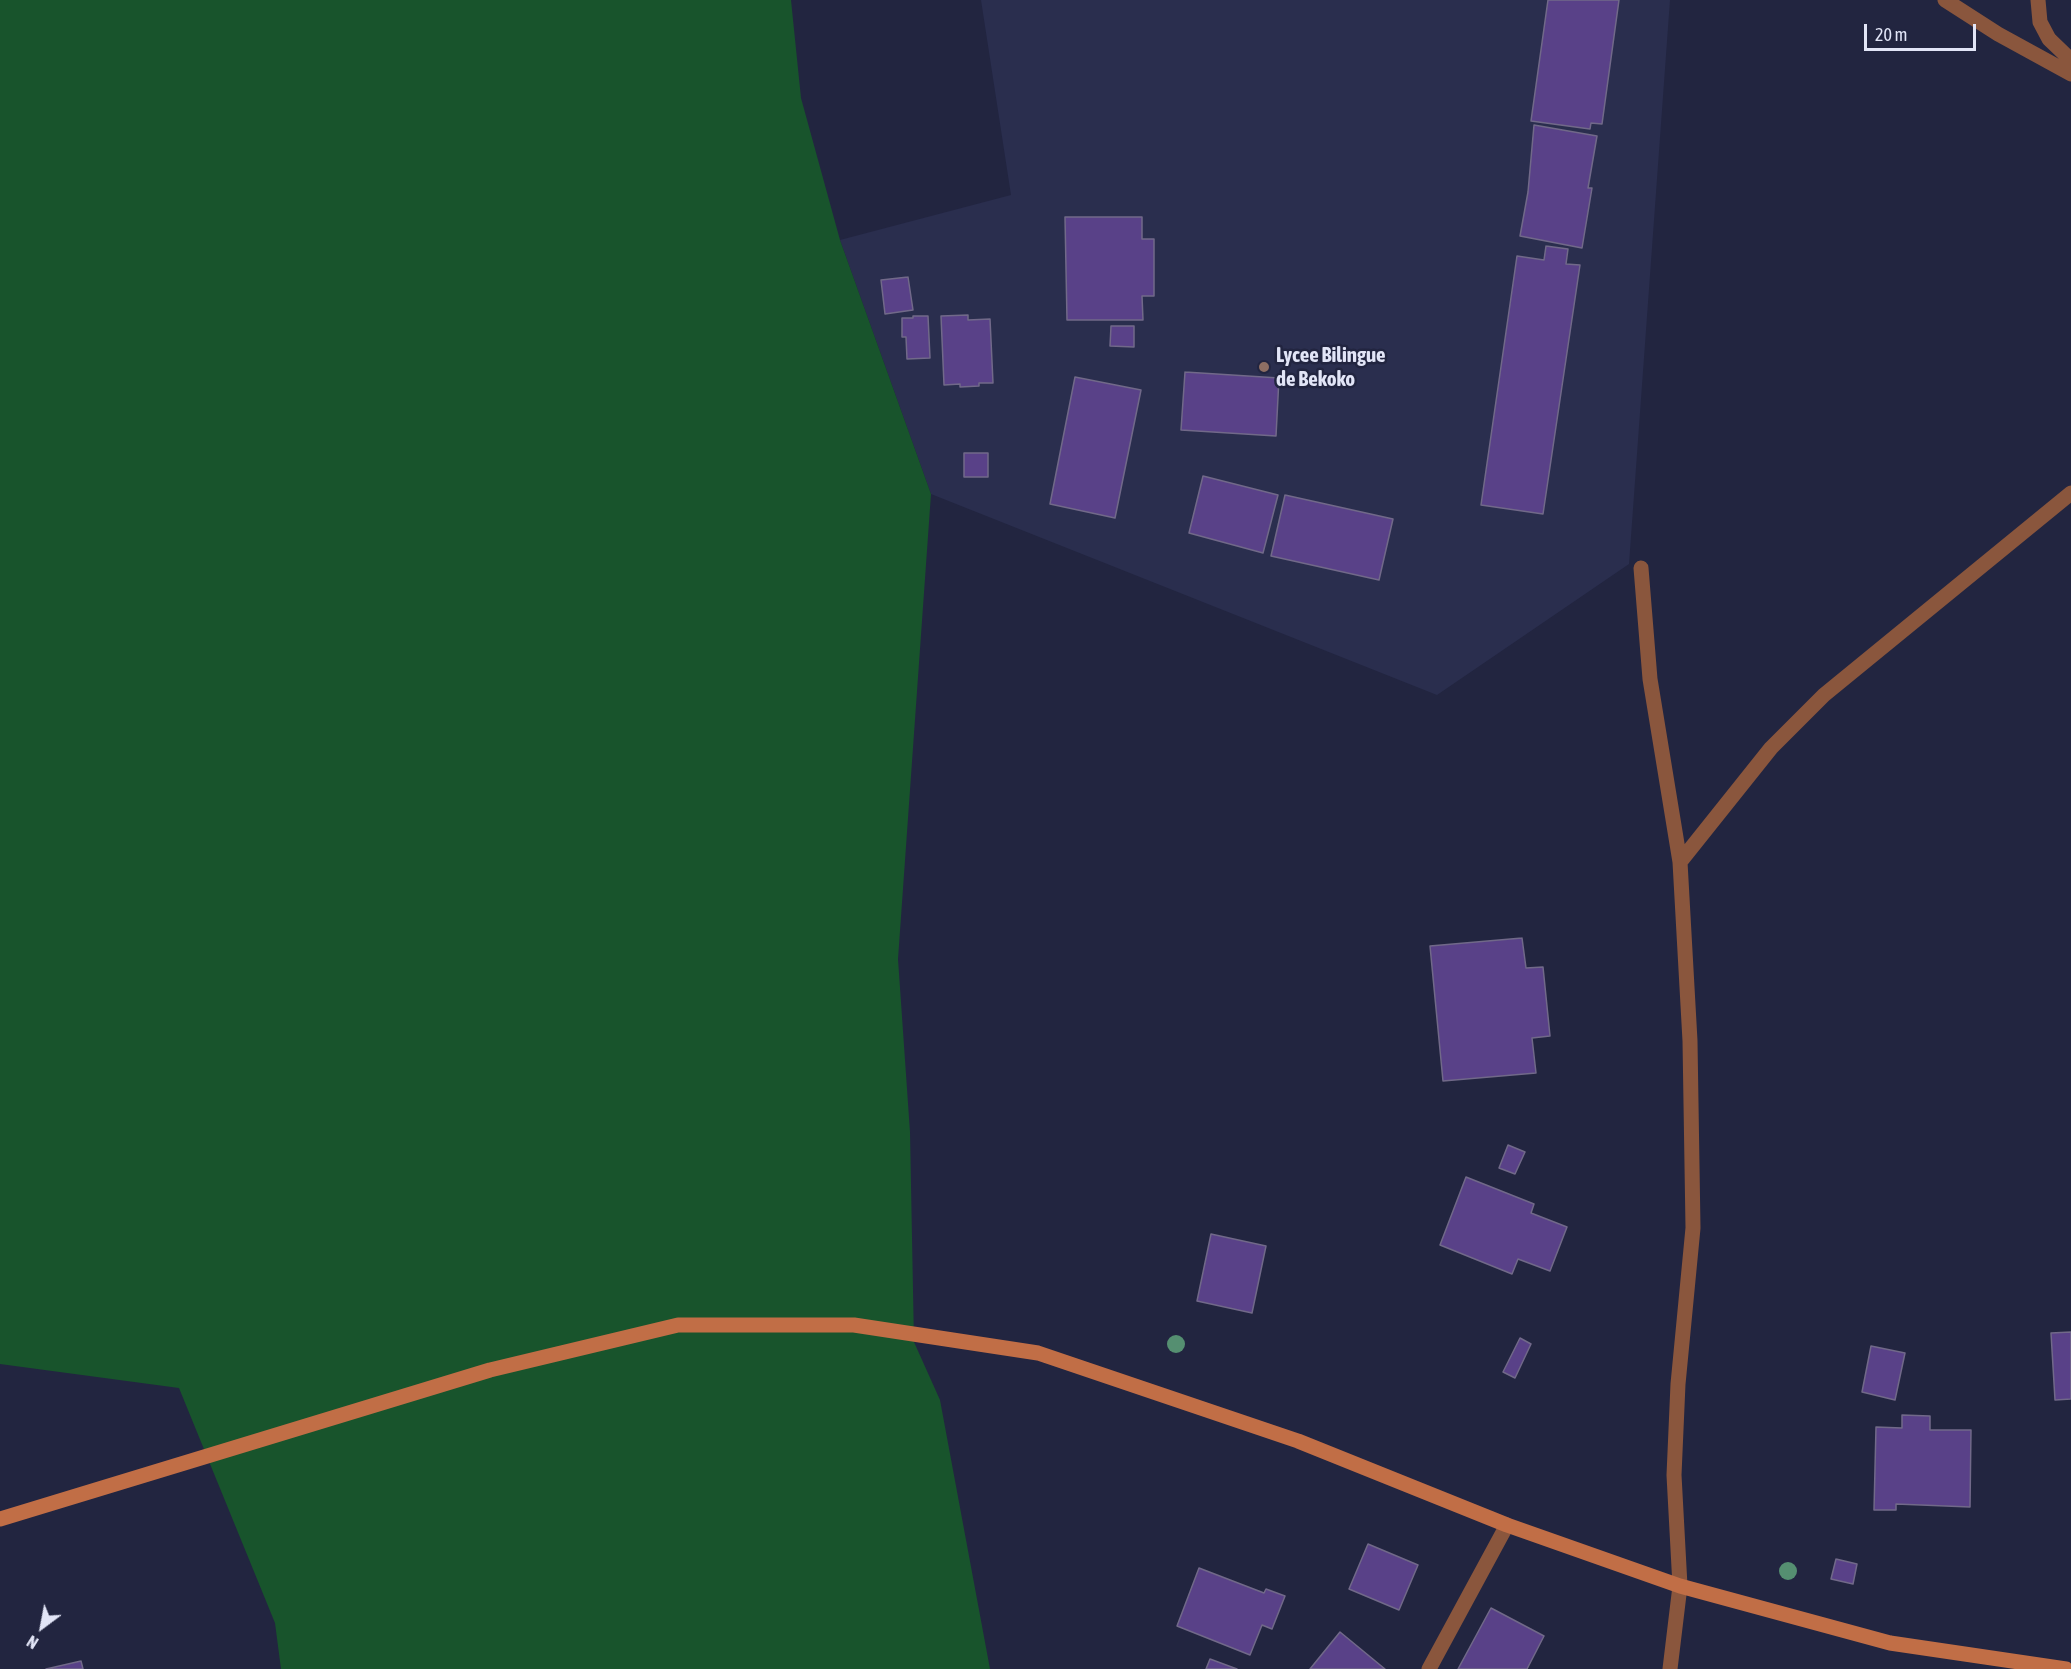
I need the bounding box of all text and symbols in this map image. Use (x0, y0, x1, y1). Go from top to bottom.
scale bar (1867, 12, 1980, 50)
text: 20 m (1875, 24, 1907, 45)
place label: Lycee Bilingue de Bekoko (1276, 342, 1386, 392)
marker: Lycee Bilingue de Bekoko (1257, 360, 1271, 374)
north arrow (12, 1597, 72, 1657)
text: N (24, 1632, 41, 1652)

